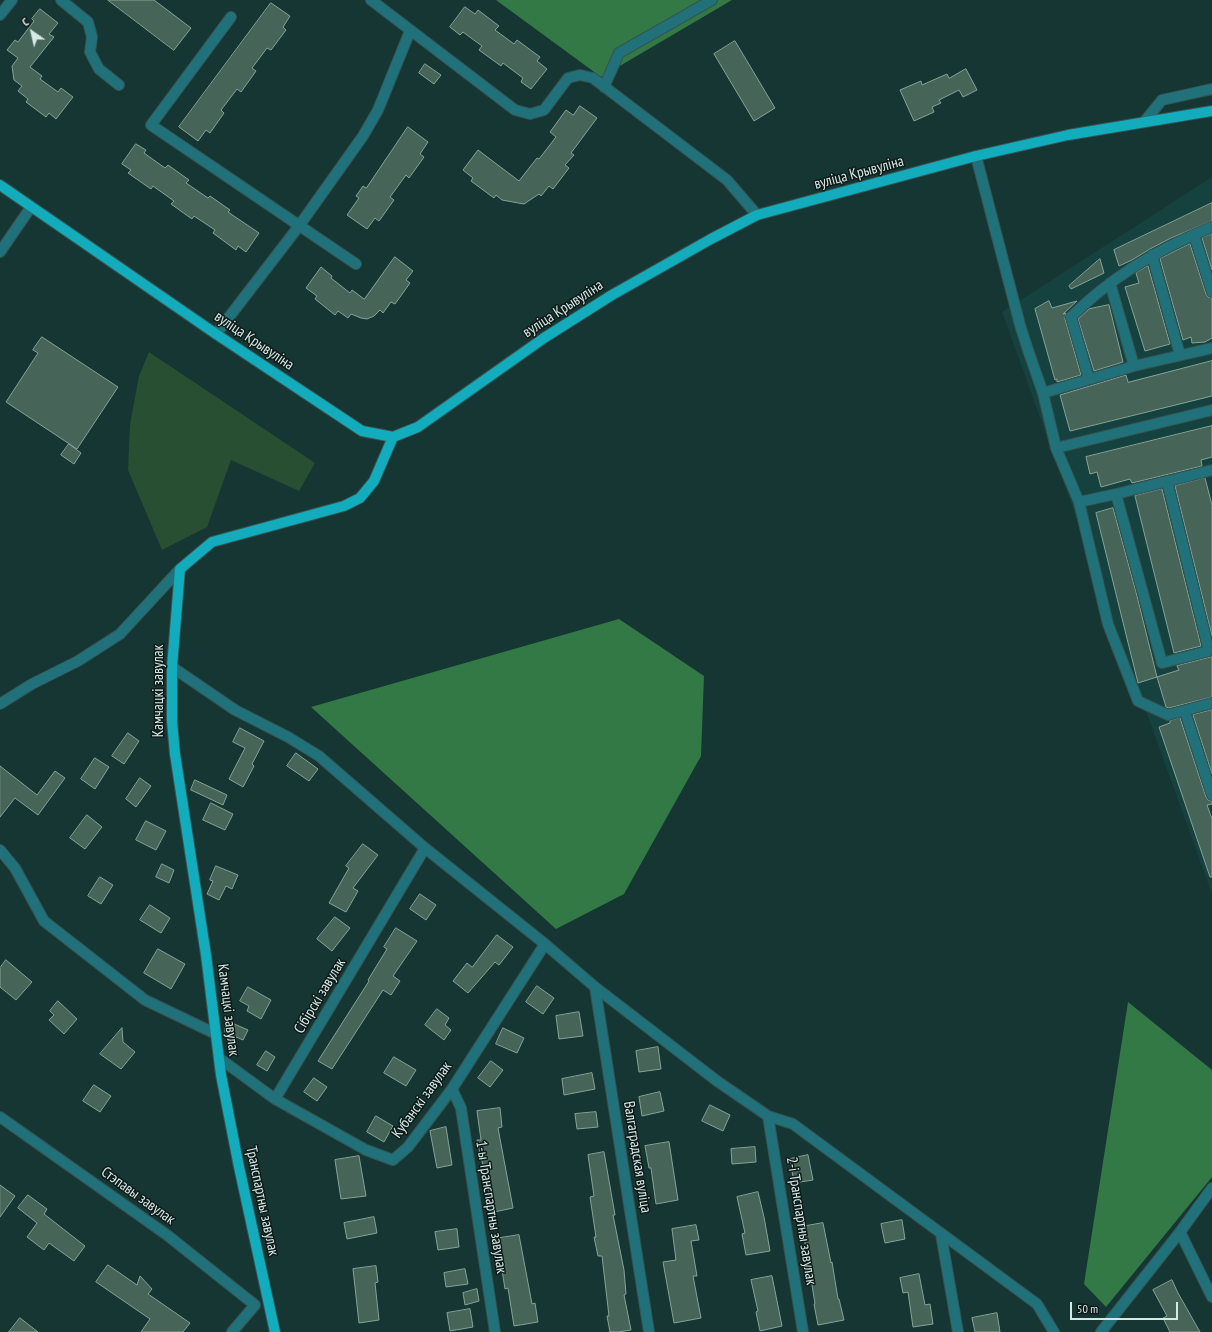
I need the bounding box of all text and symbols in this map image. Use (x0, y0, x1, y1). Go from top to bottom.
north arrow (12, 12, 52, 52)
text: С (19, 15, 31, 29)
street label: вуліца Крывуліна (812, 152, 906, 194)
street label: вуліца Крывуліна (520, 276, 606, 342)
street label: вуліца Крывуліна (211, 308, 297, 374)
street label: Камчацкі завулак (150, 645, 168, 737)
street label: Сібірскі завулак (290, 955, 350, 1037)
street label: Камчацкі завулак (213, 963, 243, 1057)
street label: Кубанскі завулак (388, 1058, 456, 1142)
street label: Валгаградская вуліца (619, 1100, 655, 1214)
street label: 1-ы Транспартны завулак (472, 1139, 510, 1275)
street label: Транспартны завулак (242, 1144, 282, 1258)
street label: 2-і Транспартны завулак (782, 1156, 820, 1286)
street label: Стэпавы завулак (98, 1163, 178, 1229)
scale bar (1072, 1294, 1180, 1320)
text: 50 m (1077, 1301, 1098, 1316)

